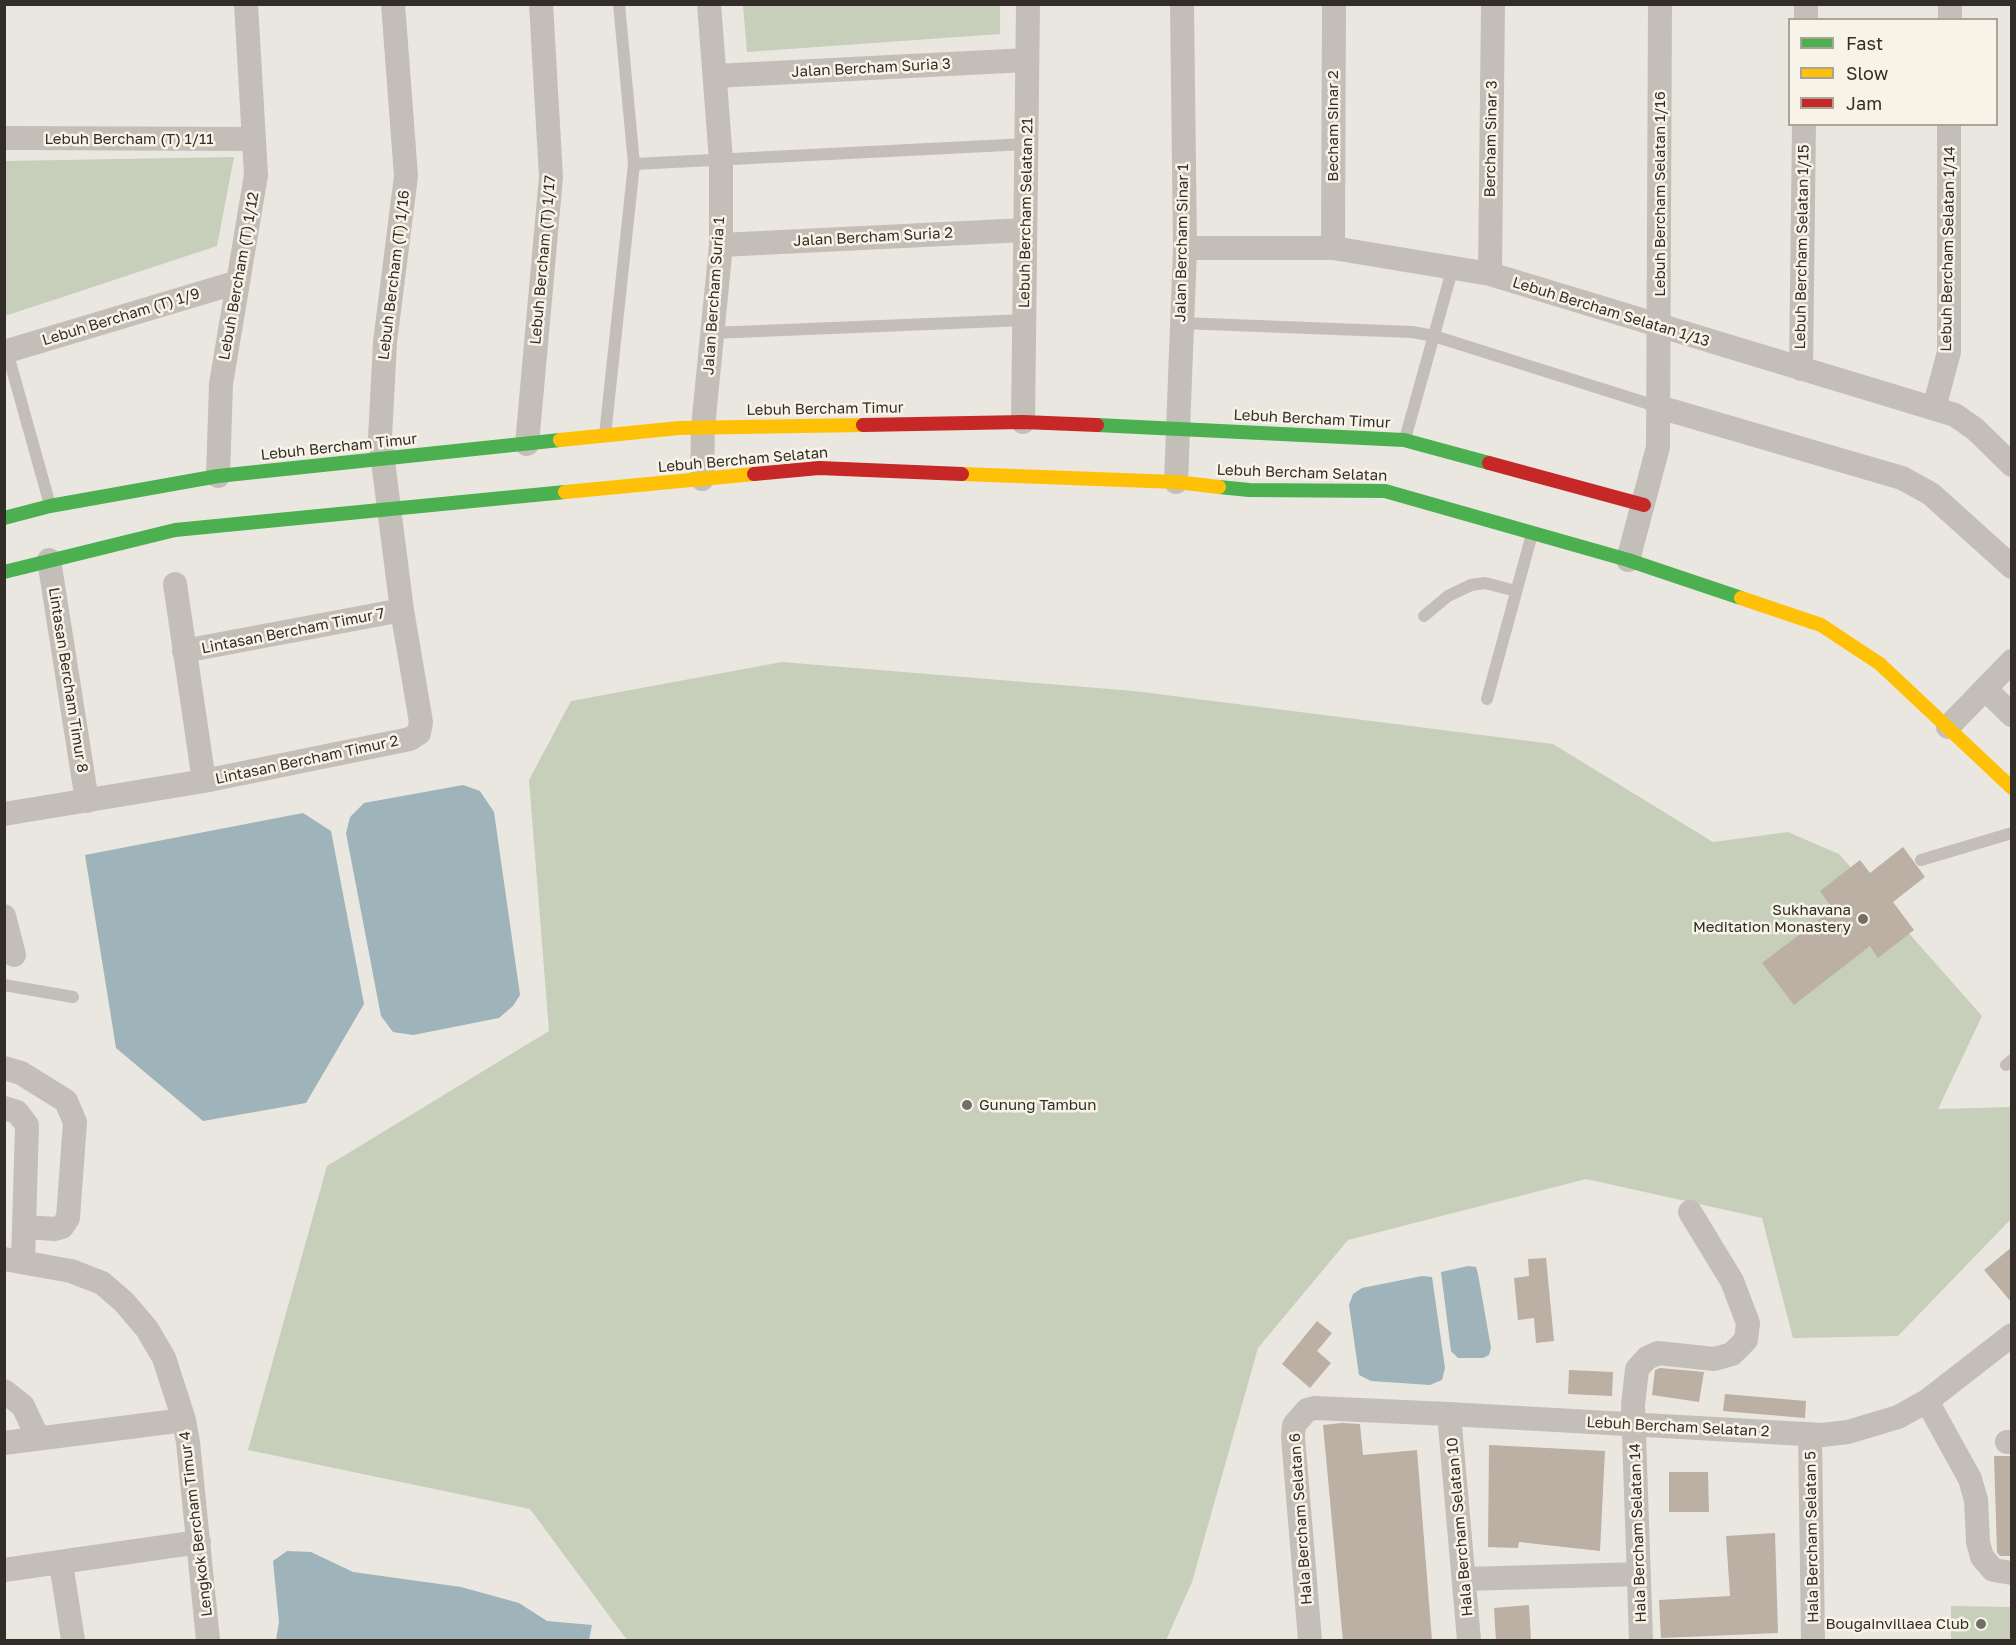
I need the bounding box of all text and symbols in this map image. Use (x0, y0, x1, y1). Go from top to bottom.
legend (1788, 18, 1998, 126)
text: Fast (1846, 32, 1883, 54)
street label: Jalan Bercham Suria 3 (791, 55, 951, 81)
text: Slow (1846, 62, 1888, 84)
street label: Becham Sinar 2 (1324, 70, 1342, 182)
street label: Bercham Sinar 3 (1481, 80, 1501, 198)
street label: Lebuh Bercham Selatan 1/16 (1651, 91, 1669, 297)
text: Jam (1846, 92, 1882, 114)
street label: Lebuh Bercham Selatan 21 (1015, 118, 1037, 308)
street label: Lebuh Bercham (T) 1/11 (44, 130, 214, 148)
street label: Lebuh Bercham Selatan 1/15 (1791, 144, 1813, 350)
street label: Lebuh Bercham Selatan 1/14 (1937, 146, 1959, 352)
street label: Jalan Bercham Sinar 1 (1172, 164, 1192, 322)
street label: Lebuh Bercham (T) 1/17 (527, 175, 559, 345)
street label: Lebuh Bercham (T) 1/16 (375, 189, 413, 361)
street label: Lebuh Bercham (T) 1/12 (215, 190, 263, 362)
street label: Jalan Bercham Suria 1 (699, 216, 729, 376)
street label: Jalan Bercham Suria 2 (793, 224, 953, 250)
street label: Lebuh Bercham Selatan 1/13 (1510, 273, 1712, 351)
street label: Lebuh Bercham (T) 1/9 (40, 284, 202, 350)
street label: Lebuh Bercham Timur (746, 399, 904, 419)
street label: Lebuh Bercham Timur (1233, 406, 1391, 432)
street label: Lebuh Bercham Timur (260, 430, 418, 464)
street label: Lebuh Bercham Selatan (657, 444, 829, 476)
street label: Lebuh Bercham Selatan (1216, 461, 1388, 485)
street label: Lintasan Bercham Timur 8 (44, 586, 92, 774)
street label: Lintasan Bercham Timur 7 (200, 604, 386, 658)
street label: Lintasan Bercham Timur 2 (214, 732, 400, 788)
place label: Sukhavana Meditation Monastery (1693, 901, 1851, 936)
marker: Sukhavana Meditation Monastery (1856, 912, 1870, 926)
place label: Gunung Tambun (979, 1096, 1096, 1114)
marker: Gunung Tambun (960, 1098, 974, 1112)
street label: Lebuh Bercham Selatan 2 (1586, 1413, 1770, 1441)
street label: Lengkok Bercham Timur 4 (176, 1430, 216, 1618)
street label: Hala Bercham Selatan 6 (1286, 1432, 1316, 1606)
street label: Hala Bercham Selatan 10 (1443, 1437, 1477, 1617)
street label: Hala Bercham Selatan 14 (1626, 1443, 1650, 1623)
street label: Hala Bercham Selatan 5 (1802, 1451, 1822, 1623)
place label: Bougainvillaea Club (1826, 1615, 1969, 1633)
marker: Bougainvillaea Club (1974, 1617, 1988, 1631)

